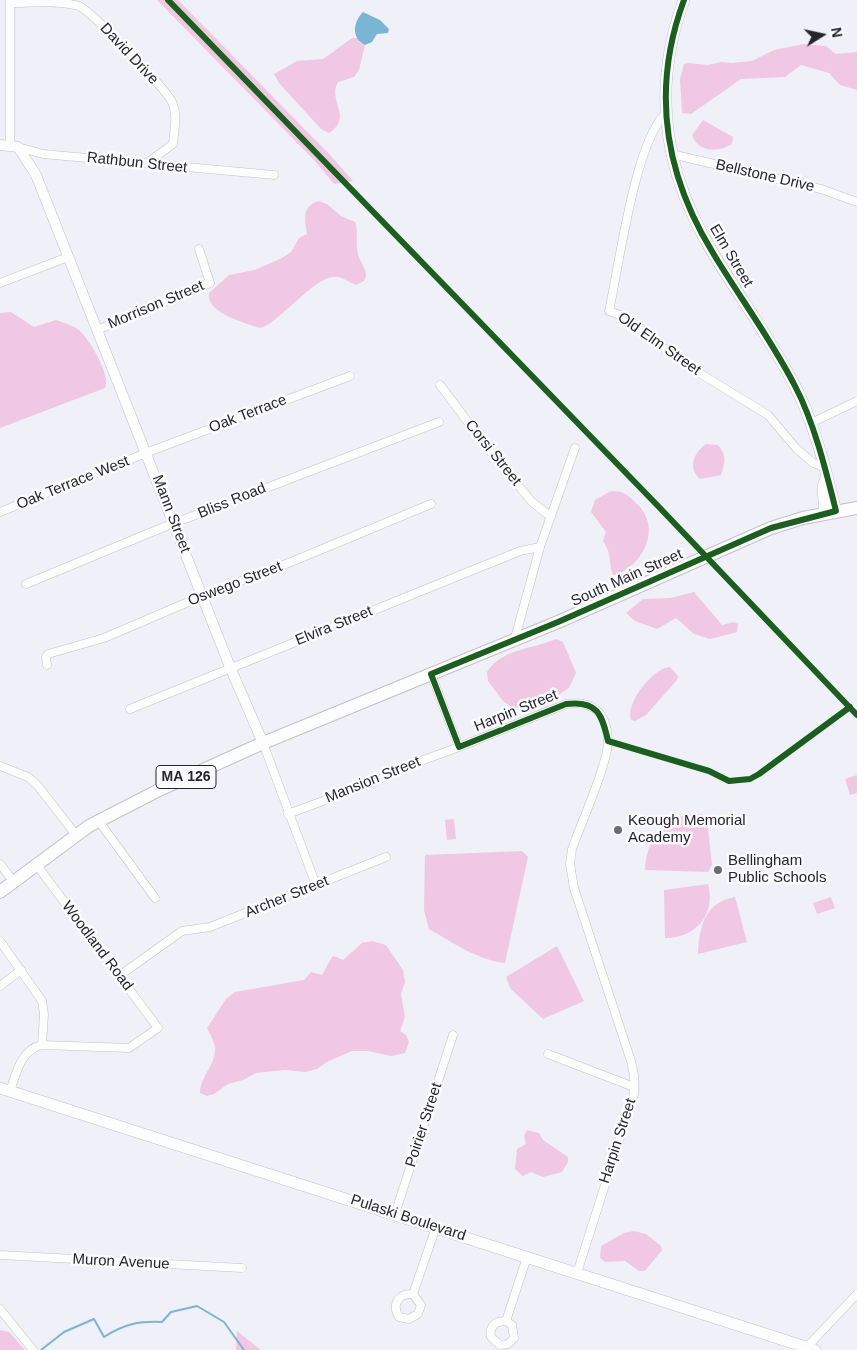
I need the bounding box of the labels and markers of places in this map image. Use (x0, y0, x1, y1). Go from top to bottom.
place label: Keough Memorial Academy (628, 812, 746, 847)
marker: Keough Memorial Academy (612, 824, 624, 836)
place label: Bellingham Public Schools (728, 852, 826, 887)
marker: Bellingham Public Schools (712, 864, 724, 876)

